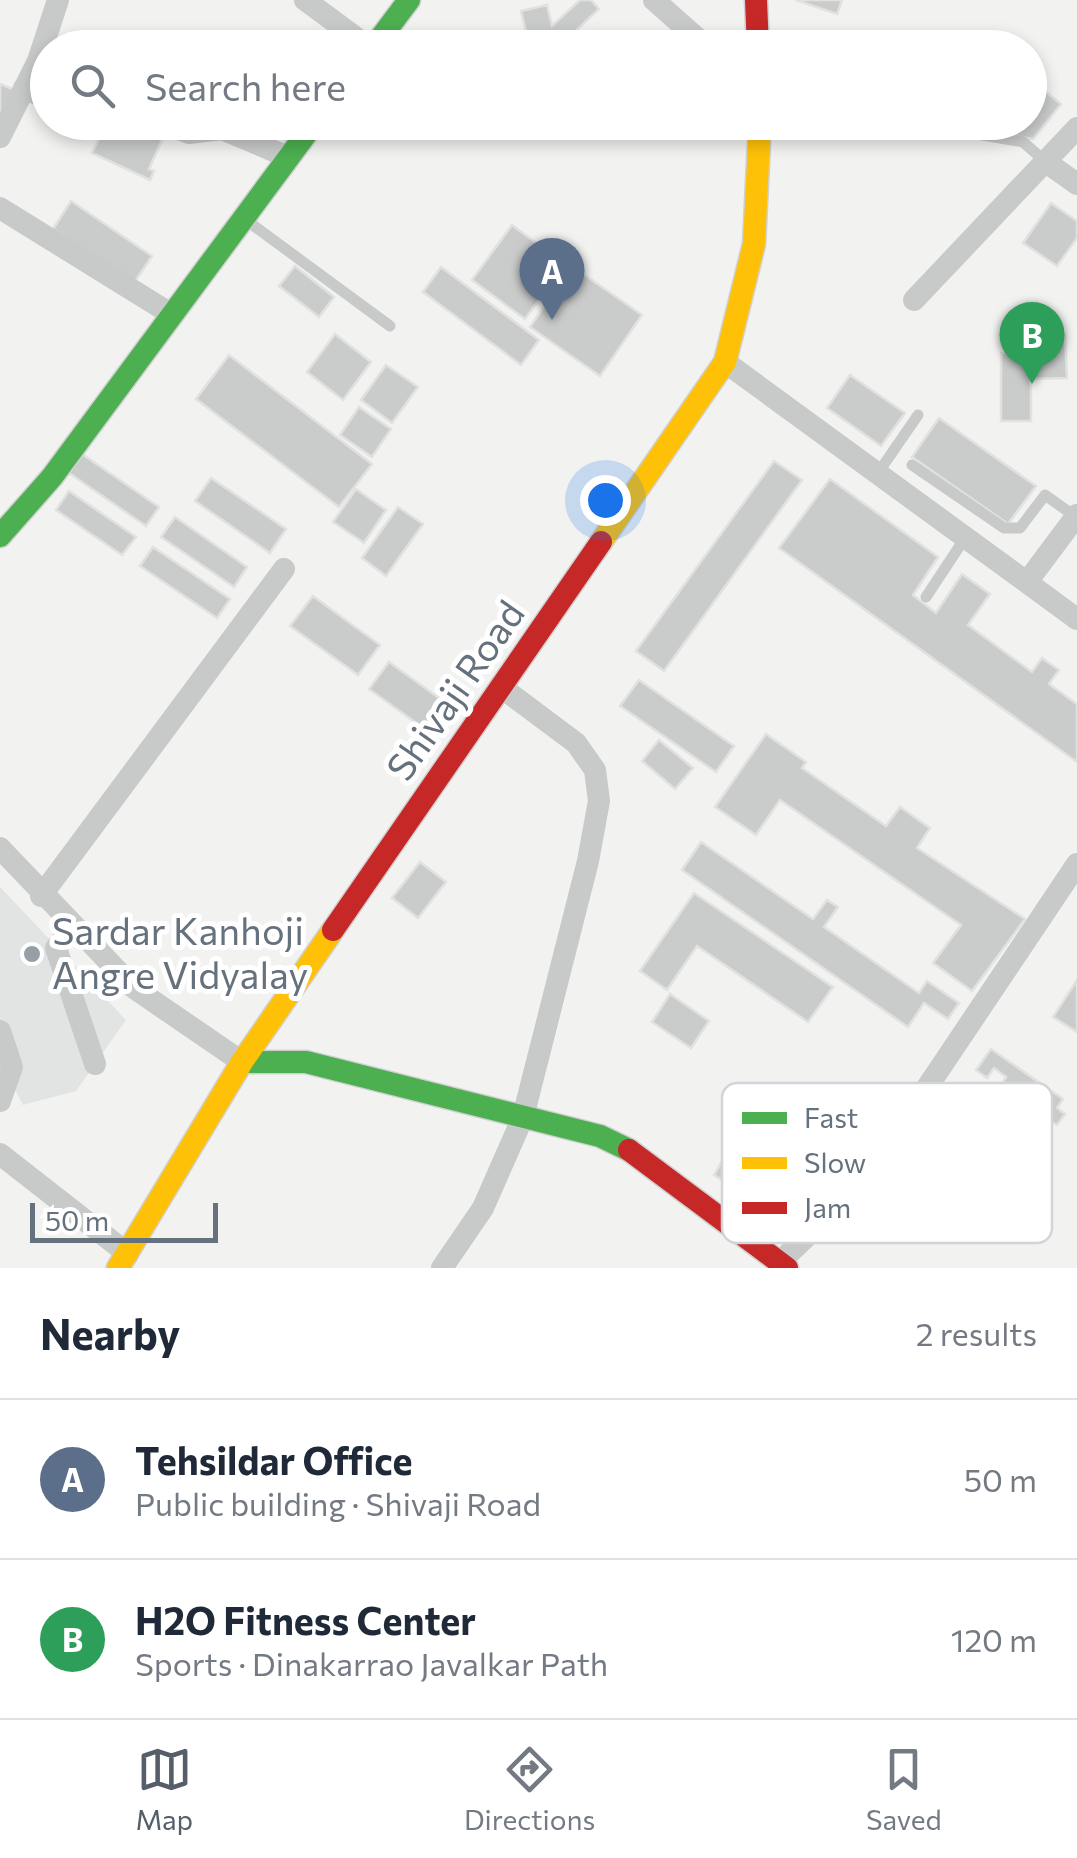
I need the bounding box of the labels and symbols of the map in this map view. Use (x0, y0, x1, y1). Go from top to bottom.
pin: A (520, 238, 584, 320)
pin: B (1000, 302, 1064, 384)
your location (580, 475, 631, 526)
street label: Shivaji Road (375, 591, 533, 788)
place label: Sardar Kanhoji Angre Vidyalay (52, 906, 308, 997)
marker: Sardar Kanhoji Angre Vidyalay (21, 943, 43, 965)
legend (722, 1083, 1052, 1243)
text: Fast (804, 1100, 858, 1134)
text: Slow (804, 1145, 866, 1179)
text: Jam (804, 1190, 851, 1224)
scale bar (30, 1198, 218, 1242)

